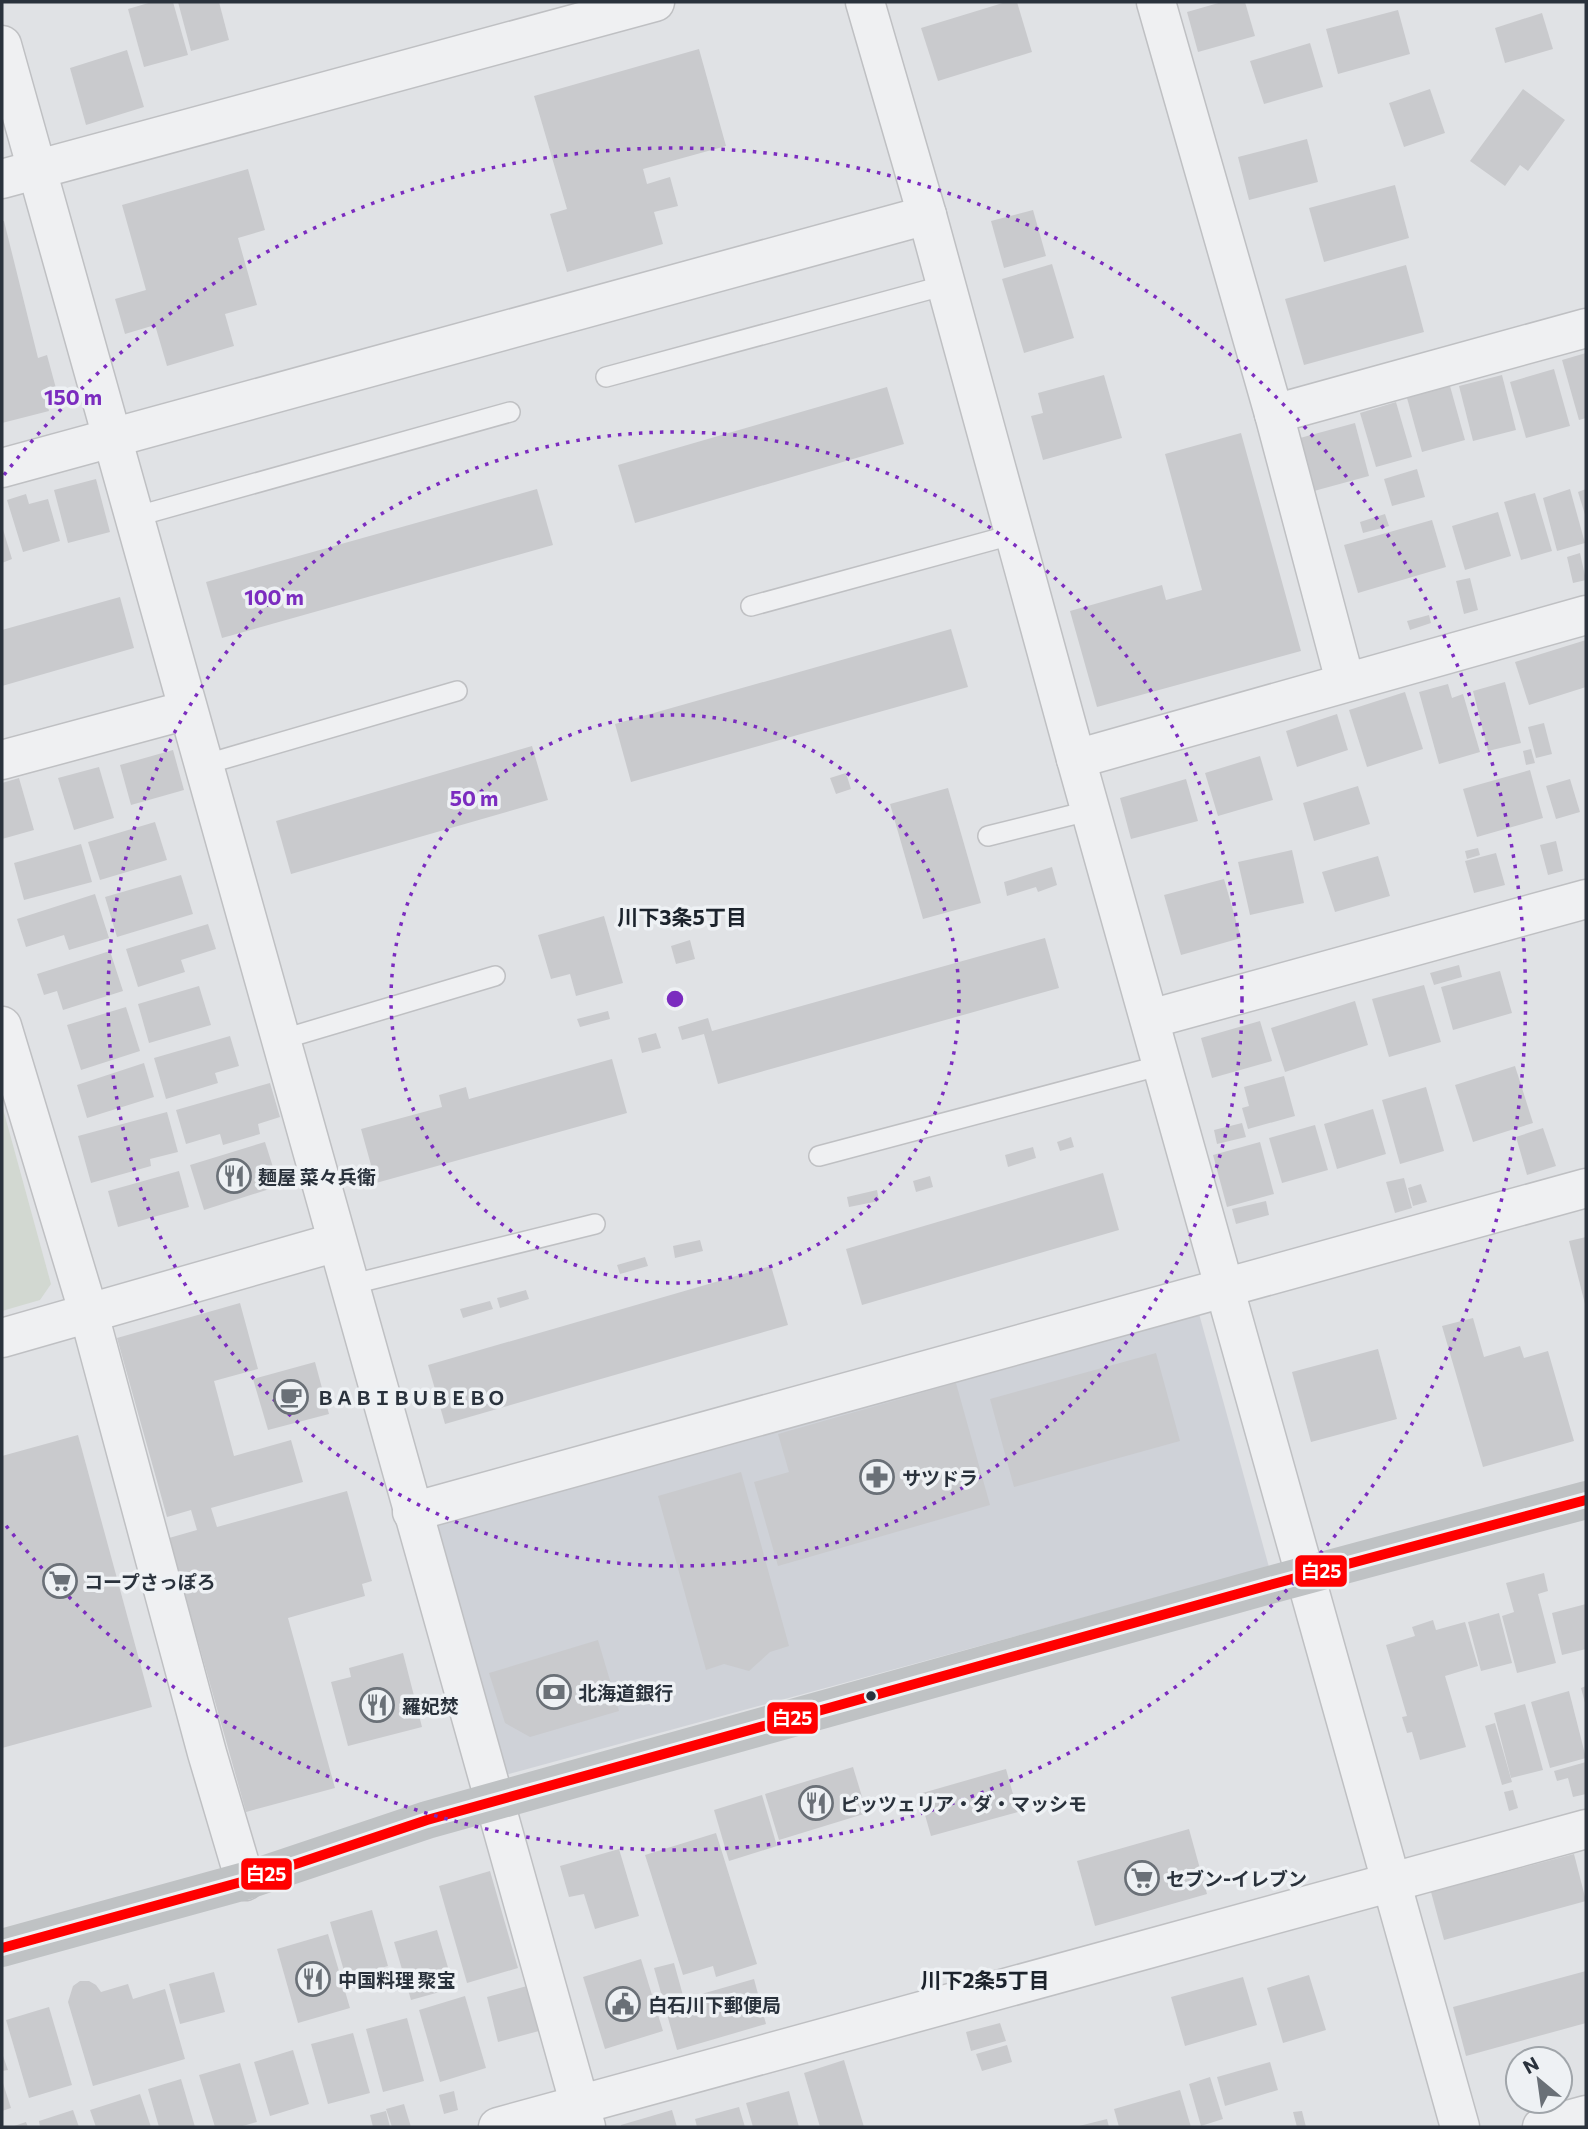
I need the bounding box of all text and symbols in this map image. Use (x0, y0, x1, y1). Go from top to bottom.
text: 150 m (44, 384, 102, 409)
text: 100 m (244, 584, 304, 609)
text: 50 m (450, 785, 498, 810)
district label: 川下3条5丁目 (617, 904, 747, 929)
centre of rings (663, 987, 687, 1011)
restaurant icon: 麺屋 菜々兵衛 (215, 1157, 253, 1195)
place label: 麺屋 菜々兵衛 (258, 1165, 376, 1188)
cafe icon: ＢＡＢＩＢＵＢＥＢＯ (272, 1378, 310, 1416)
place label: ＢＡＢＩＢＵＢＥＢＯ (316, 1386, 506, 1409)
pharmacy icon: サツドラ (858, 1458, 896, 1496)
place label: サツドラ (902, 1466, 978, 1489)
line badge: 白25 (1294, 1554, 1348, 1588)
text: 白25 (1301, 1559, 1341, 1582)
supermarket icon: コープさっぽろ (41, 1562, 79, 1600)
place label: コープさっぽろ (84, 1570, 216, 1593)
bank icon: 北海道銀行 (535, 1673, 573, 1711)
place label: 北海道銀行 (578, 1681, 673, 1704)
restaurant icon: 羅妃焚 (358, 1686, 396, 1724)
unlabelled marker (864, 1689, 878, 1703)
place label: 羅妃焚 (402, 1694, 459, 1717)
line badge: 白25 (766, 1701, 819, 1735)
text: 白25 (772, 1706, 812, 1729)
restaurant icon: ピッツェリア・ダ・マッシモ (797, 1784, 835, 1822)
place label: ピッツェリア・ダ・マッシモ (840, 1792, 1087, 1815)
line badge: 白25 (240, 1857, 293, 1891)
supermarket icon: セブン-イレブン (1123, 1859, 1161, 1897)
text: 白25 (246, 1862, 286, 1885)
place label: セブン-イレブン (1166, 1867, 1307, 1890)
restaurant icon: 中国料理 聚宝 (294, 1960, 332, 1998)
district label: 川下2条5丁目 (920, 1967, 1050, 1992)
place label: 中国料理 聚宝 (338, 1968, 456, 1991)
public building icon: 白石川下郵便局 (604, 1985, 642, 2023)
place label: 白石川下郵便局 (648, 1993, 781, 2016)
north arrow (1504, 2045, 1574, 2115)
text: N (1519, 2051, 1542, 2078)

